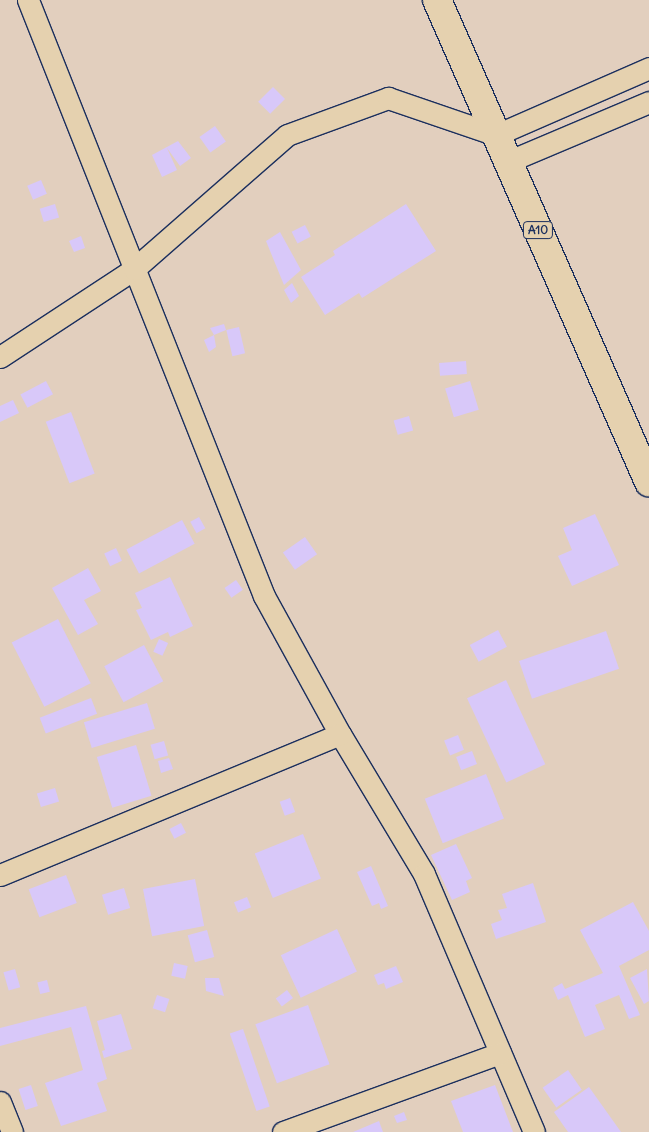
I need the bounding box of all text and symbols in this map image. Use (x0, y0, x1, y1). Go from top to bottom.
road number: A10 (522, 220, 554, 240)

